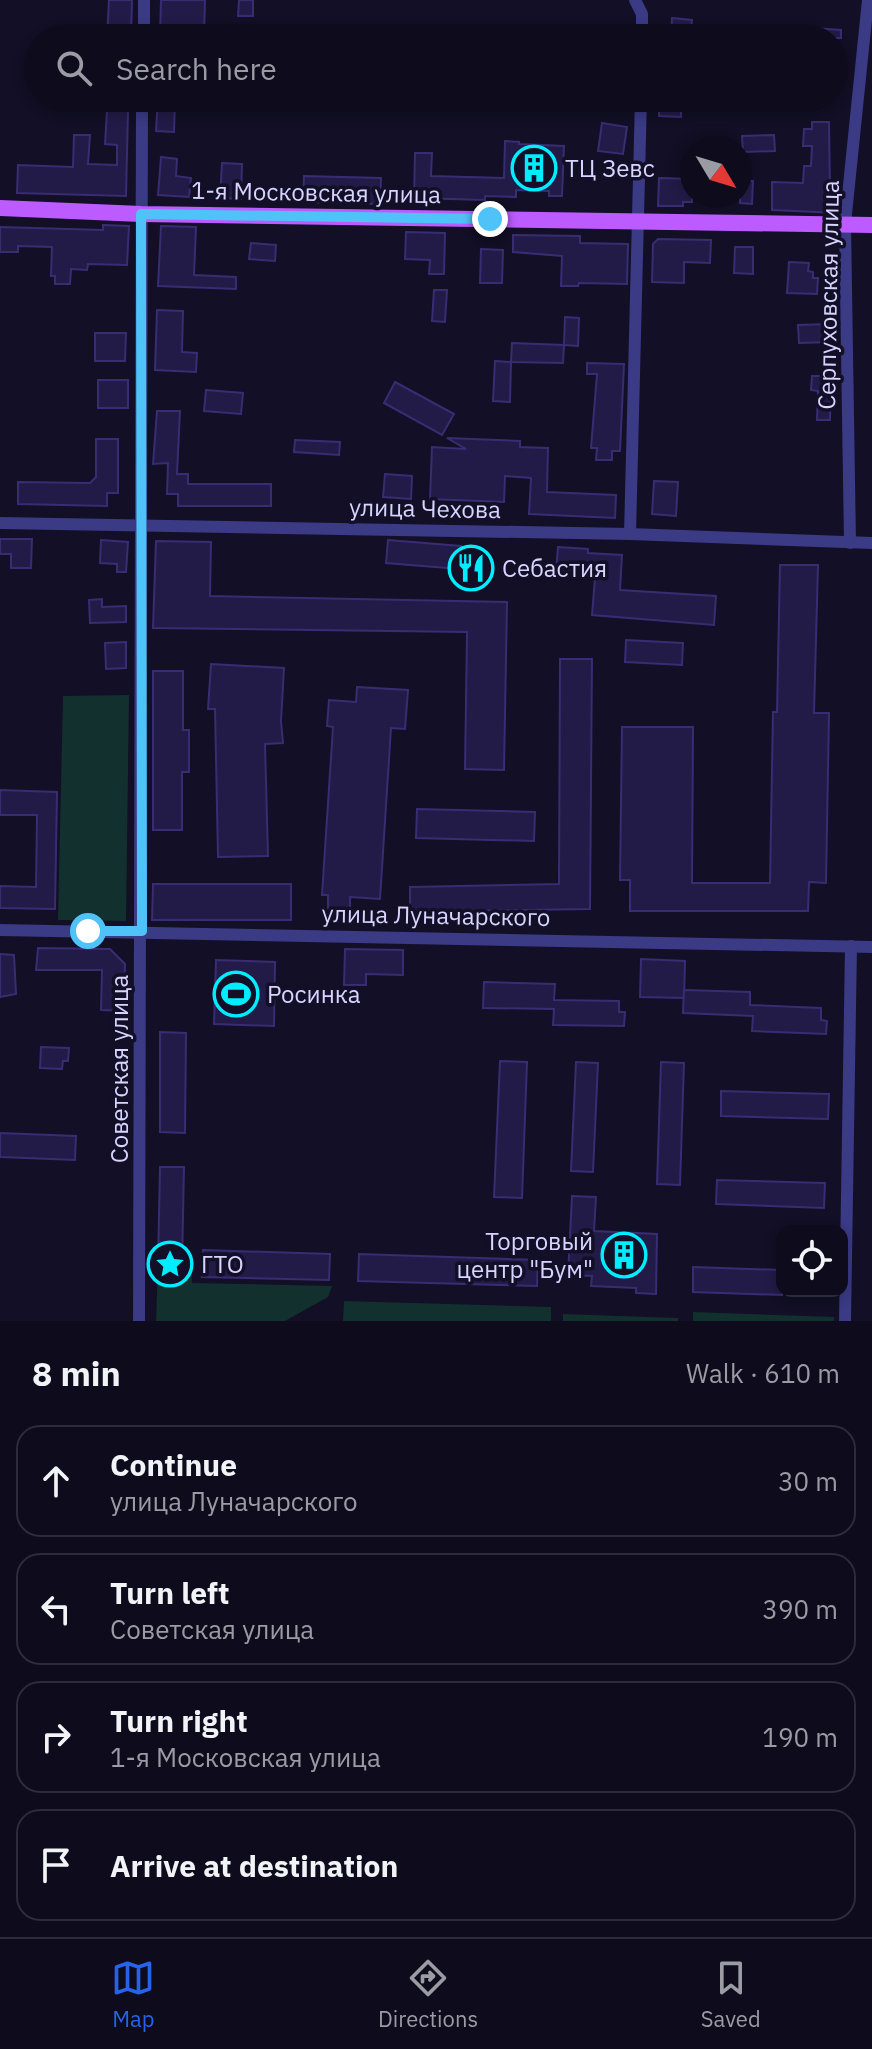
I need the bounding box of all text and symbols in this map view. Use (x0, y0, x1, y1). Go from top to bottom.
search box (24, 24, 848, 112)
icon: search (52, 46, 96, 90)
text: Search here (116, 49, 277, 88)
north arrow (680, 136, 752, 208)
building icon: ТЦ Зевс (510, 144, 558, 192)
place label: ТЦ Зевс (565, 152, 655, 184)
street label: 1-я Московская улица (191, 174, 441, 210)
street label: Серпуховская улица (810, 180, 846, 410)
route end (472, 201, 508, 237)
street label: улица Чехова (349, 491, 501, 525)
restaurant icon: Себастия (447, 544, 495, 592)
place label: Себастия (502, 552, 607, 584)
street label: улица Луначарского (321, 897, 551, 933)
route start (70, 913, 106, 949)
sports icon: Росинка (212, 970, 260, 1018)
street label: Советская улица (103, 975, 135, 1163)
place label: Росинка (267, 978, 361, 1010)
place label: Торговый центр "Бум" (457, 1225, 593, 1285)
map controls (776, 1225, 848, 1297)
button: locate (776, 1225, 848, 1297)
building icon: Торговый центр "Бум" (600, 1231, 648, 1279)
place icon: ГТО (146, 1240, 194, 1288)
place label: ГТО (201, 1248, 244, 1280)
text: 8 min (32, 1351, 121, 1395)
text: Walk · 610 m (686, 1356, 840, 1390)
text: Continue (110, 1445, 237, 1484)
icon: ahead (34, 1459, 78, 1503)
text: 30 m (778, 1464, 838, 1498)
text: улица Луначарского (110, 1484, 358, 1518)
text: Turn left (110, 1573, 229, 1612)
icon: left (34, 1587, 78, 1631)
text: 390 m (762, 1592, 838, 1626)
text: Советская улица (110, 1612, 314, 1646)
text: Turn right (110, 1701, 248, 1740)
icon: right (34, 1715, 78, 1759)
text: 190 m (762, 1720, 838, 1754)
text: 1-я Московская улица (110, 1740, 381, 1774)
icon: arrive (34, 1843, 78, 1887)
text: Arrive at destination (110, 1846, 398, 1885)
tab: Map (111, 1956, 155, 2033)
tab: Directions (378, 1956, 478, 2033)
tab: Saved (701, 1956, 761, 2033)

